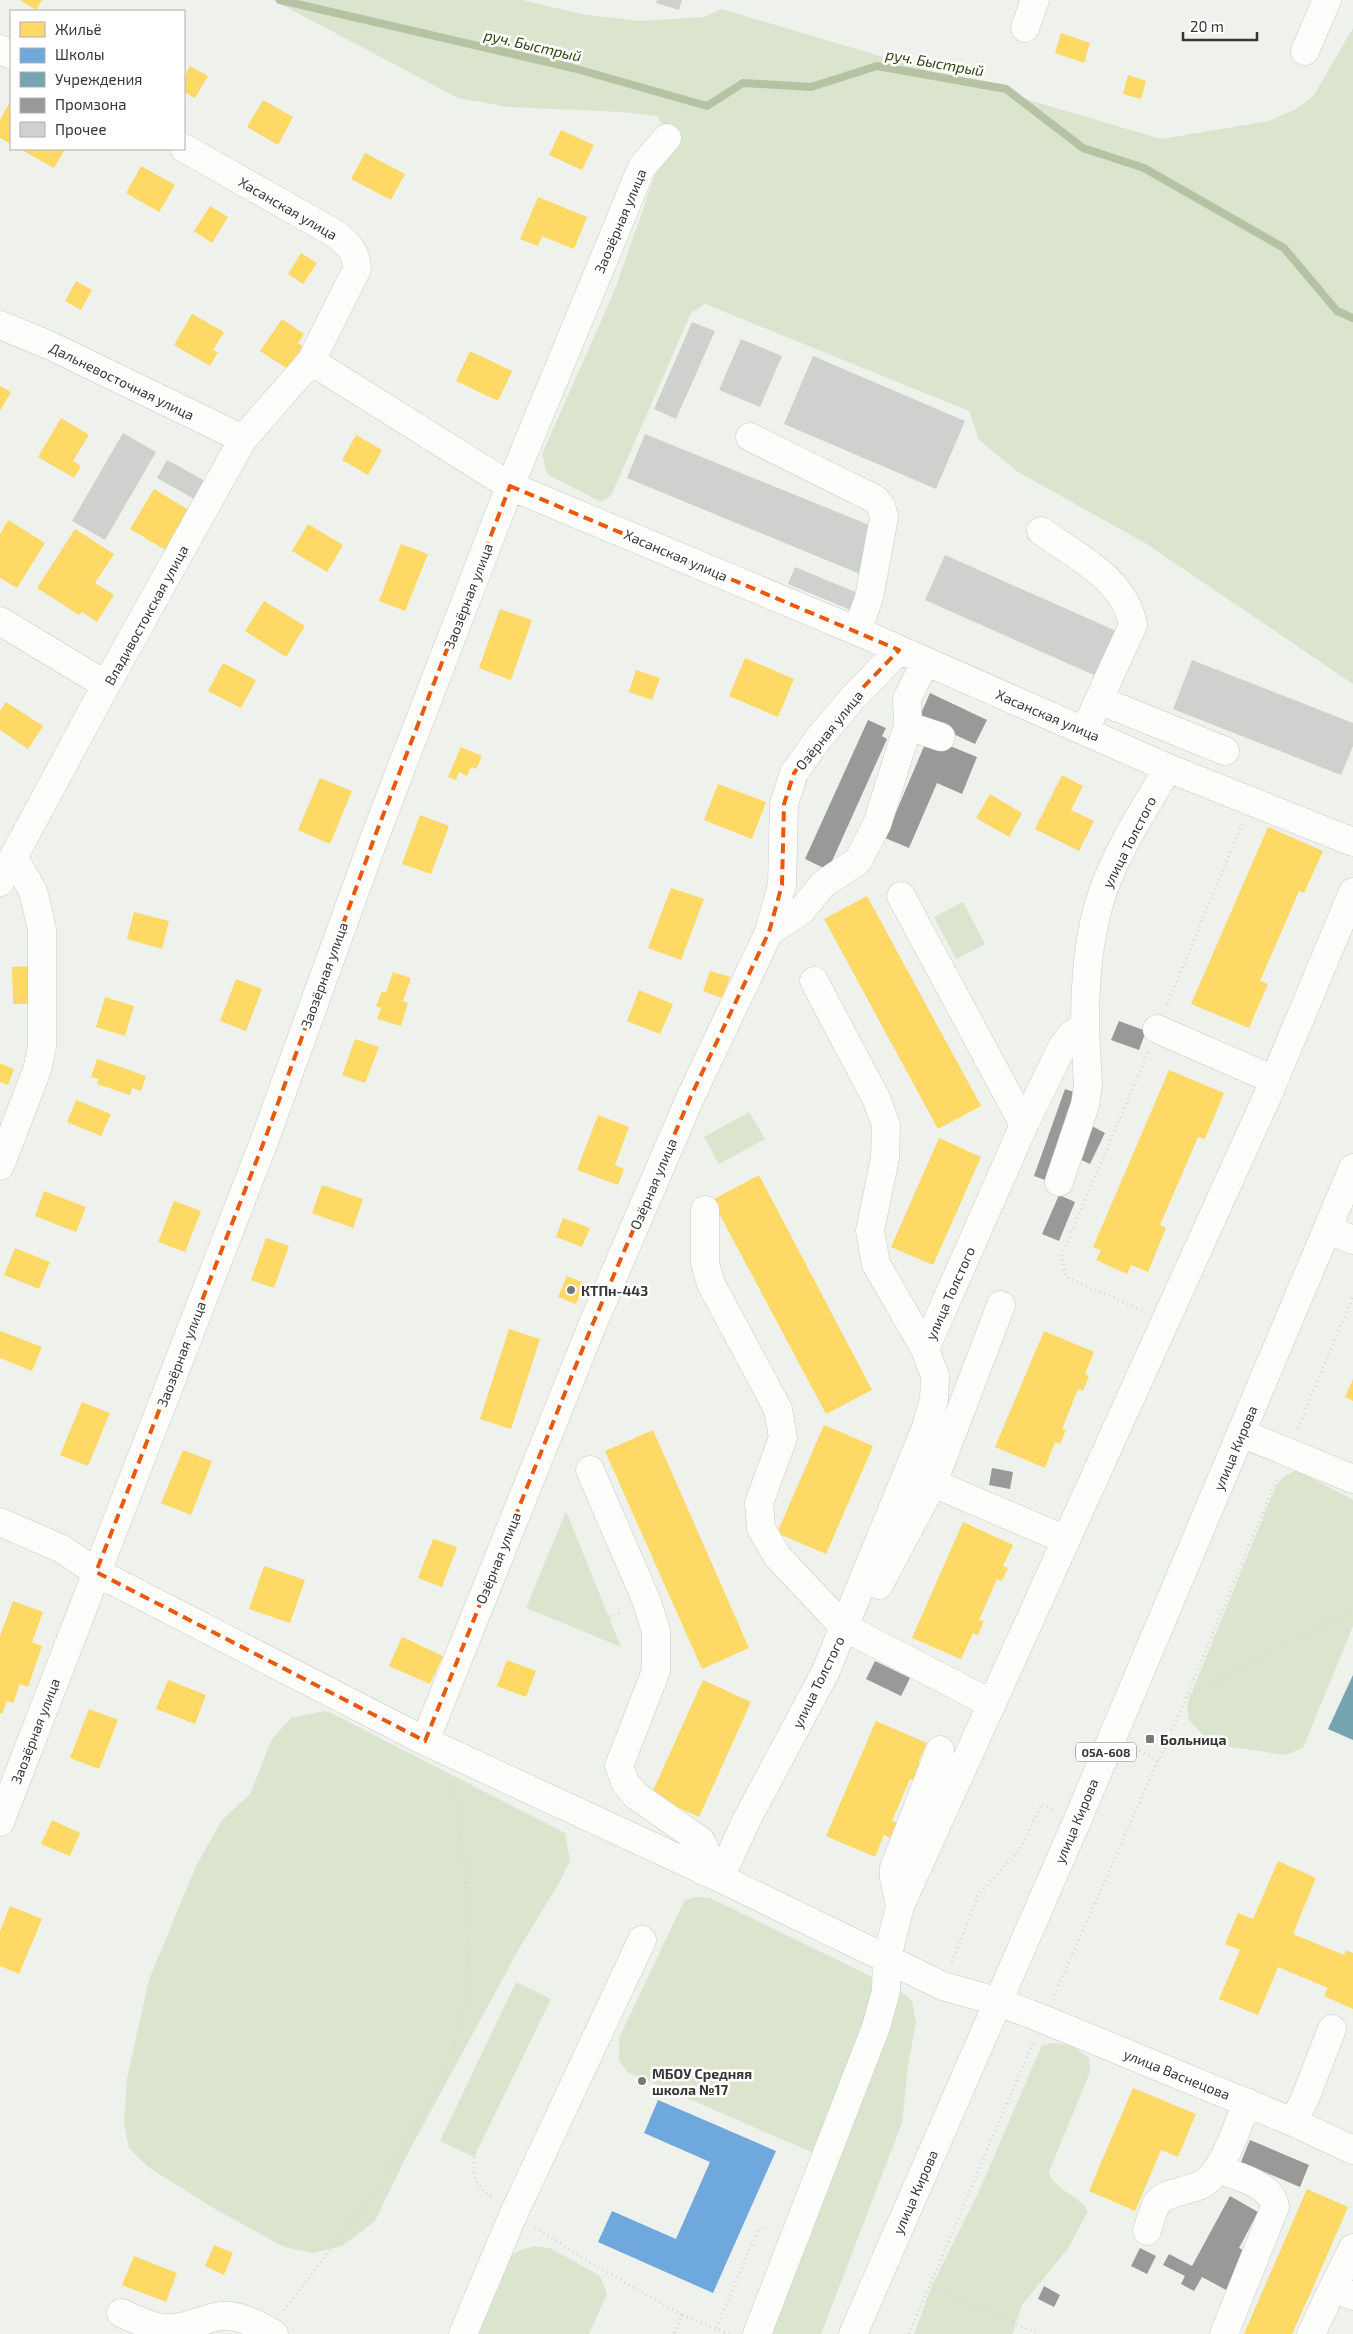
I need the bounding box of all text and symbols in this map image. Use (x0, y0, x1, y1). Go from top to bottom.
legend (10, 10, 185, 150)
scale bar (1183, 10, 1257, 42)
text: 20 m (1190, 17, 1224, 35)
text: Жильё (55, 20, 102, 38)
water label: руч. Быстрый (482, 25, 584, 65)
water label: руч. Быстрый (884, 44, 986, 80)
text: Школы (55, 45, 105, 63)
text: Учреждения (55, 70, 142, 88)
text: Промзона (55, 95, 127, 113)
text: Прочее (55, 120, 107, 138)
street label: Заозёрная улица (590, 166, 650, 276)
street label: Хасанская улица (236, 173, 340, 243)
street label: Дальневосточная улица (47, 339, 197, 423)
street label: Хасанская улица (622, 525, 730, 585)
street label: Заозёрная улица (440, 541, 496, 651)
street label: Владивостокская улица (100, 542, 192, 688)
street label: Хасанская улица (994, 685, 1102, 745)
street label: Озёрная улица (792, 687, 866, 773)
street label: улица Толстого (1099, 793, 1159, 891)
street label: Заозёрная улица (297, 920, 351, 1030)
street label: Озёрная улица (626, 1136, 680, 1232)
street label: улица Толстого (922, 1244, 978, 1342)
place label: КТПн-443 (581, 1282, 648, 1299)
marker: КТПн-443 (565, 1284, 577, 1296)
street label: Заозёрная улица (153, 1299, 209, 1409)
street label: улица Кирова (1209, 1403, 1261, 1493)
street label: Озёрная улица (472, 1510, 524, 1606)
street label: улица Толстого (788, 1633, 848, 1731)
street label: Заозёрная улица (7, 1676, 63, 1786)
place label: Больница (1160, 1731, 1227, 1748)
marker: Больница (1144, 1733, 1156, 1745)
road number: 05А-608 (1076, 1742, 1136, 1761)
street label: улица Кирова (1050, 1776, 1102, 1866)
street label: улица Васнецова (1121, 2045, 1233, 2103)
place label: МБОУ Средняя школа №17 (652, 2065, 752, 2098)
marker: МБОУ Средняя школа №17 (636, 2075, 648, 2087)
street label: улица Кирова (889, 2147, 941, 2237)

